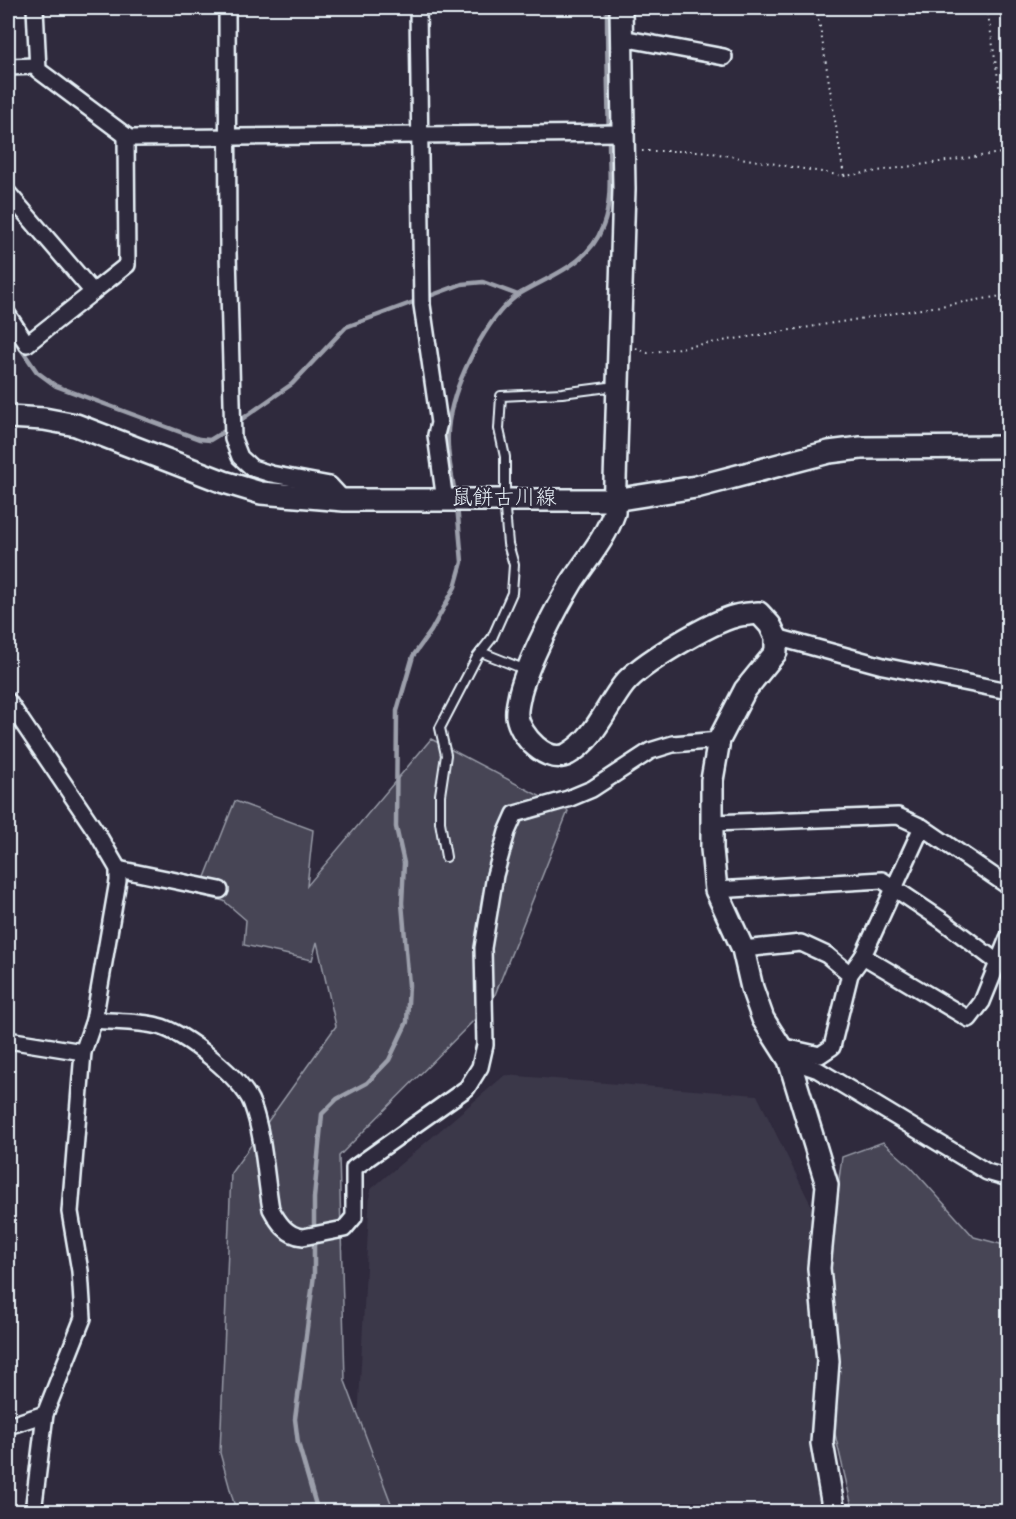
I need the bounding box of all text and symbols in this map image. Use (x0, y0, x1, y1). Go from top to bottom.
street label: 鼠餅古川線 (452, 485, 557, 515)

